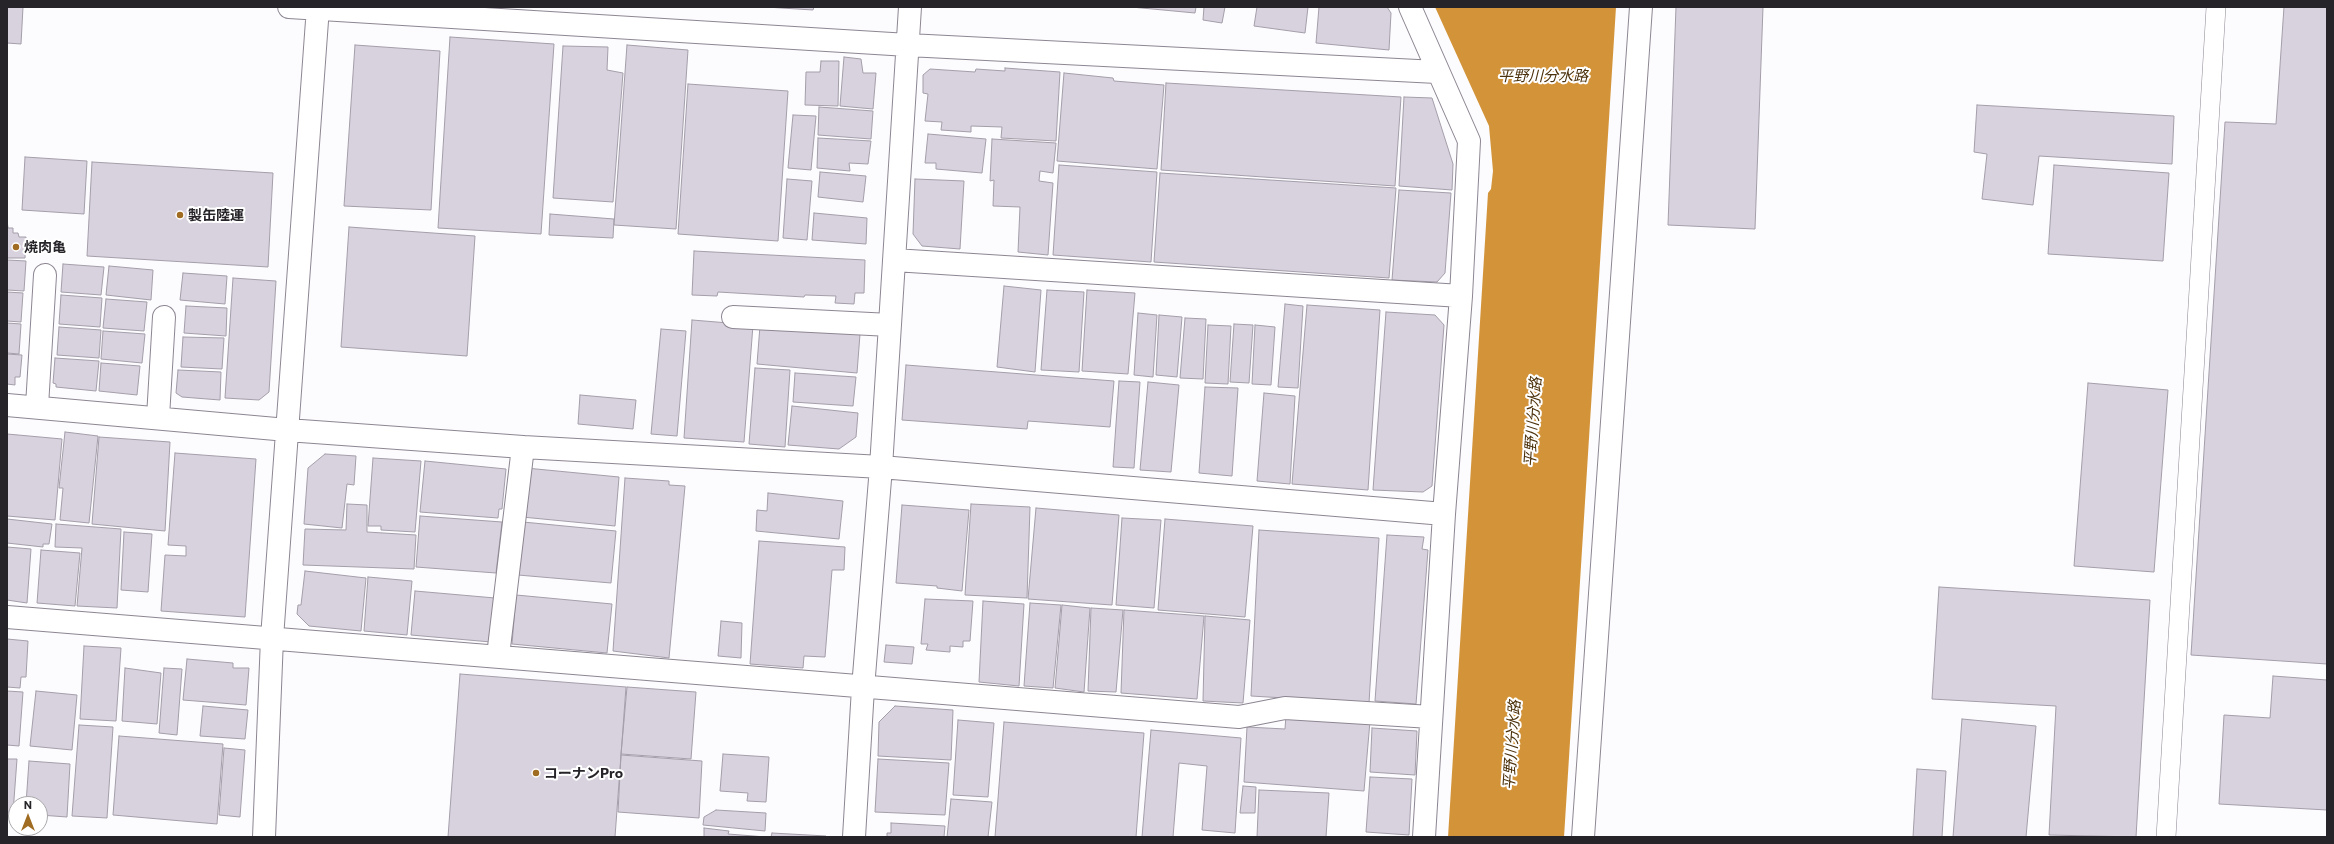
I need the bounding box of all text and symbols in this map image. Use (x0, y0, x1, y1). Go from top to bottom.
water label: 平野川分水路 (1498, 67, 1588, 85)
place label: 製缶陸運 (188, 207, 244, 223)
marker: 製缶陸運 (175, 210, 185, 220)
place label: 焼肉亀 (24, 239, 66, 255)
marker: 焼肉亀 (11, 242, 21, 252)
water label: 平野川分水路 (1521, 376, 1545, 468)
water label: 平野川分水路 (1500, 699, 1524, 791)
place label: コーナンPro (544, 765, 623, 781)
marker: コーナンPro (531, 768, 541, 778)
north arrow (8, 796, 48, 836)
text: N (24, 798, 32, 811)

